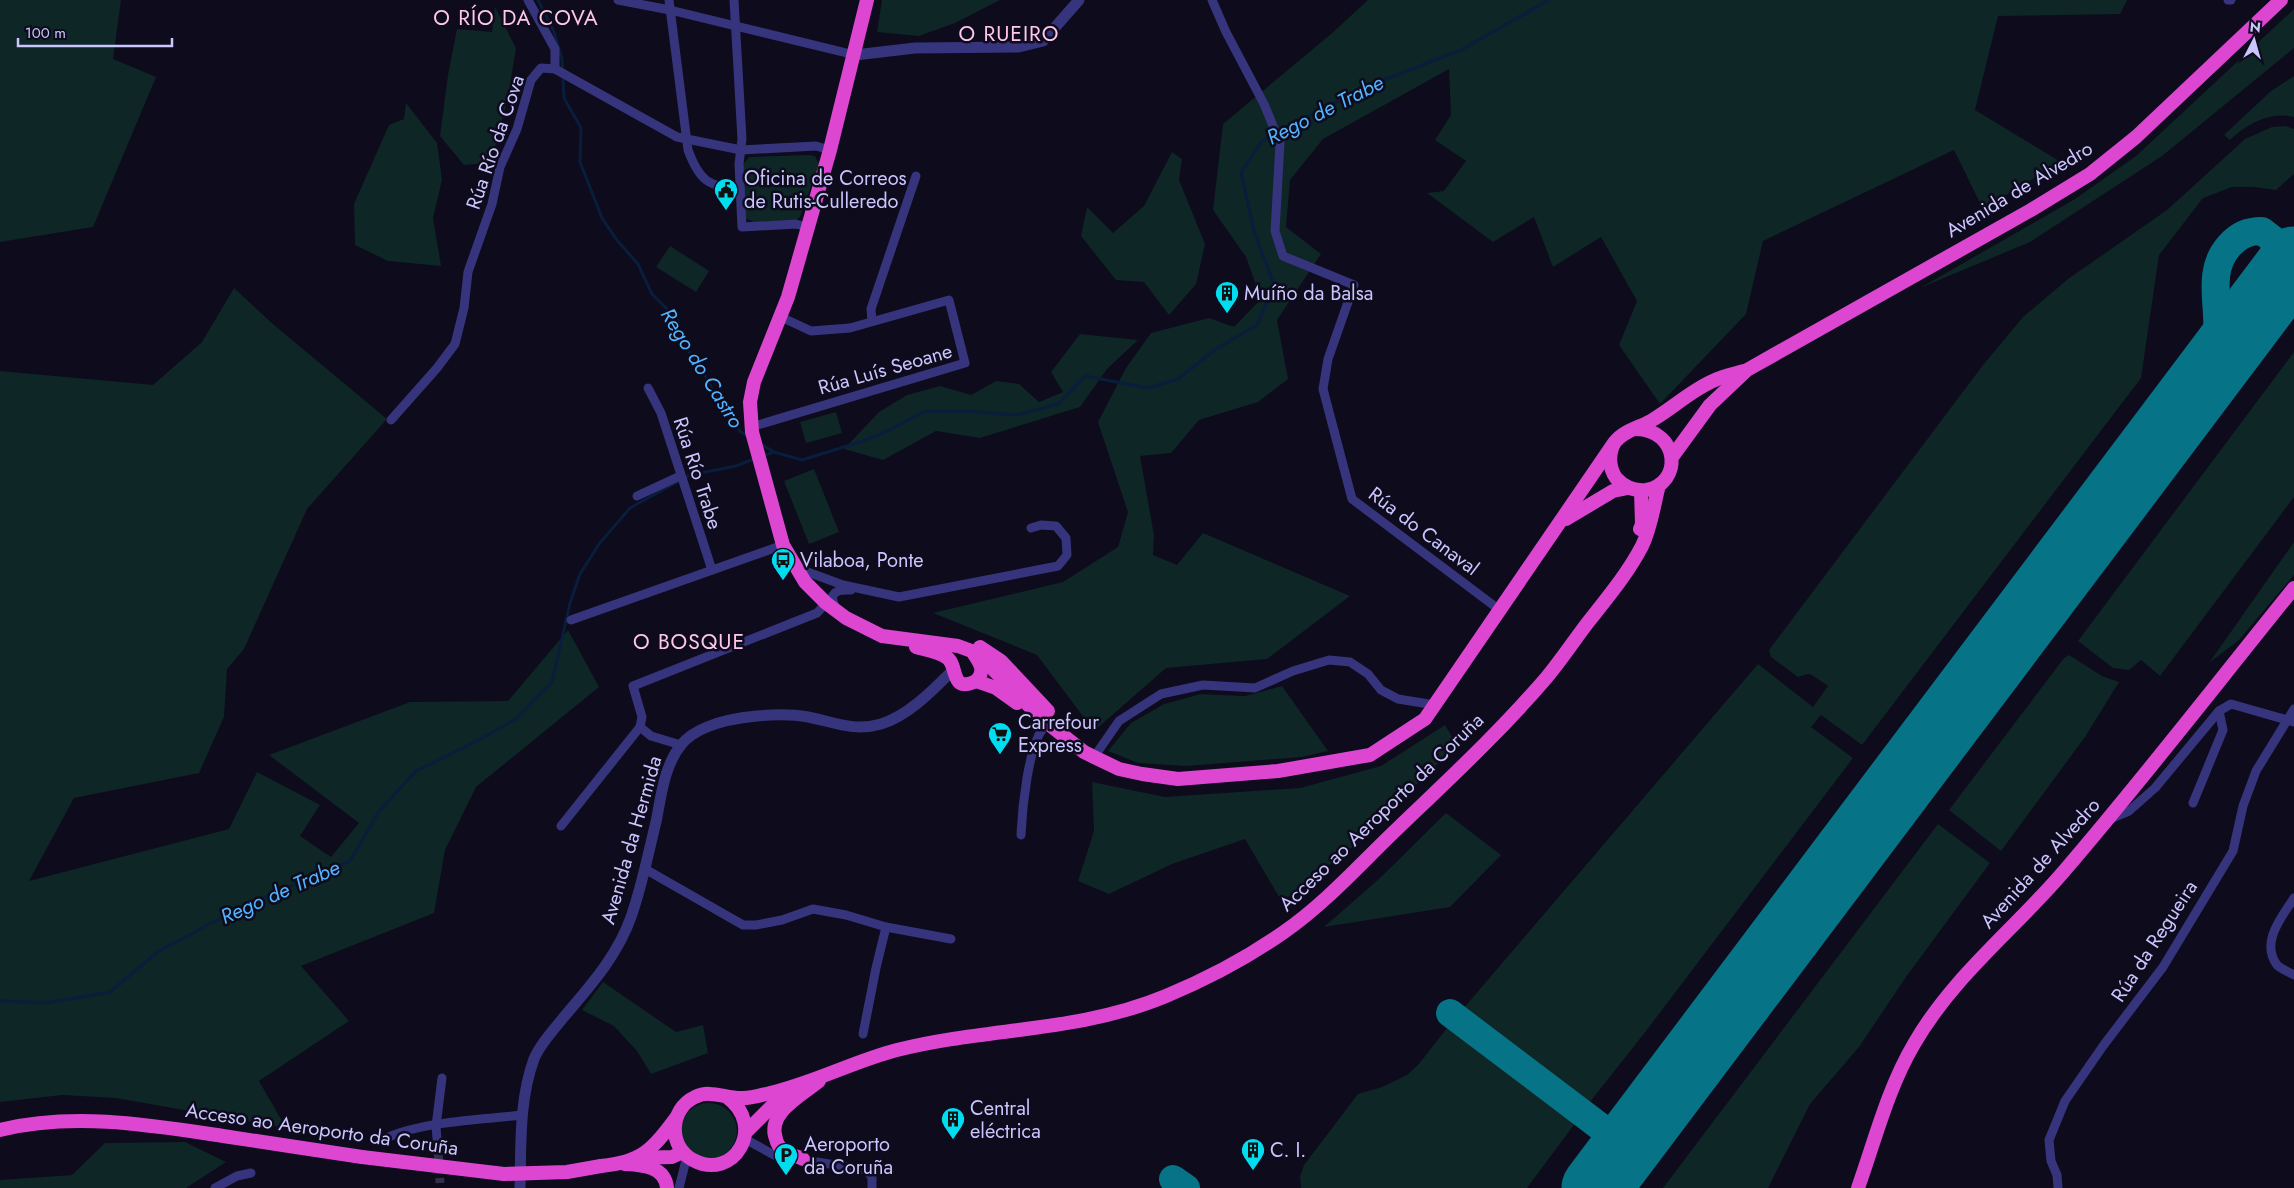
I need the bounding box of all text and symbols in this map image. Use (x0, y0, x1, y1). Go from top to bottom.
district label: O RÍO DA COVA (433, 3, 599, 33)
scale bar (18, 15, 171, 47)
north arrow (2229, 15, 2279, 65)
text: N (2249, 17, 2262, 38)
district label: O RUEIRO (959, 19, 1059, 49)
text: 100 m (25, 22, 66, 44)
water label: Rego de Trabe (1261, 67, 1389, 152)
street label: Rúa Río da Cova (459, 71, 532, 213)
street label: Avenida de Alvedro (1940, 134, 2098, 245)
place label: Oficina de Correos de Rutis-Culleredo (744, 164, 907, 216)
public building icon: Oficina de Correos de Rutis-Culleredo (713, 177, 739, 211)
place label: Muíño da Balsa (1244, 279, 1373, 308)
building icon: Muíño da Balsa (1214, 280, 1240, 314)
water label: Rego do Castro (653, 302, 751, 434)
street label: Rúa Luís Seoane (815, 336, 956, 402)
street label: Rúa Río Trabe (666, 413, 729, 533)
street label: Rúa do Canaval (1362, 480, 1485, 583)
place label: Vilaboa, Ponte (800, 546, 924, 575)
bus stop icon: Vilaboa, Ponte (770, 547, 796, 581)
district label: O BOSQUE (633, 627, 745, 657)
street label: Acceso ao Aeroporto da Coruña (1272, 706, 1490, 918)
place label: Carrefour Express (1018, 708, 1099, 760)
supermarket icon: Carrefour Express (987, 721, 1013, 755)
street label: Avenida da Hermida (594, 752, 669, 928)
street label: Avenida de Alvedro (1974, 792, 2107, 935)
water label: Rego de Trabe (215, 852, 345, 932)
street label: Rúa da Regueira (2104, 875, 2205, 1008)
place label: Central eléctrica (970, 1094, 1041, 1146)
street label: Acceso ao Aeroporto da Coruña (184, 1096, 460, 1163)
building icon: Central eléctrica (940, 1106, 966, 1140)
place label: Aeroporto da Coruña (804, 1130, 893, 1182)
place label: C. I. (1270, 1136, 1306, 1165)
building icon: C. I. (1240, 1137, 1266, 1171)
parking icon: Aeroporto da Coruña (773, 1142, 799, 1176)

